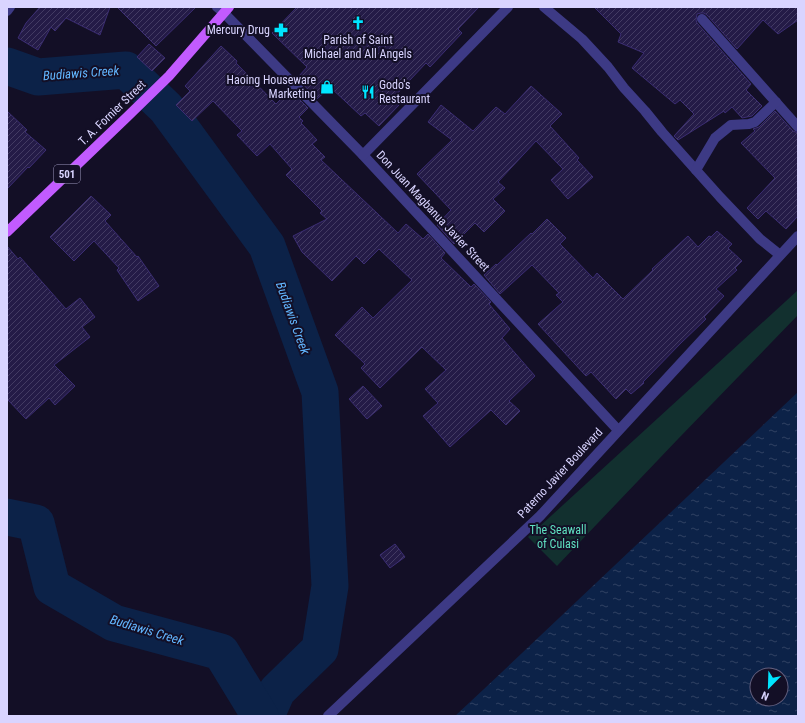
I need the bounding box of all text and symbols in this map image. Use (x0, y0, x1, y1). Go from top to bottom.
church icon: Parish of Saint Michael and All Angels (350, 15, 366, 31)
pharmacy icon: Mercury Drug (273, 22, 289, 38)
place label: Mercury Drug (207, 23, 270, 37)
place label: Parish of Saint Michael and All Angels (304, 33, 412, 61)
water label: Budiawis Creek (42, 63, 120, 83)
place label: Haoing Houseware Marketing (226, 73, 316, 101)
street label: T. A. Fornier Street (76, 77, 149, 149)
place label: Godo's Restaurant (379, 78, 431, 106)
shop icon: Haoing Houseware Marketing (319, 79, 335, 95)
restaurant icon: Godo's Restaurant (360, 84, 376, 100)
street label: Don Juan Magbanua Javier Street (374, 148, 493, 274)
road number: 501 (54, 165, 80, 183)
water label: Budiawis Creek (273, 280, 313, 357)
street label: Paterno Javier Boulevard (515, 425, 605, 521)
park label: The Seawall of Culasi (529, 523, 587, 551)
water label: Budiawis Creek (108, 612, 186, 648)
north arrow (749, 667, 789, 707)
text: N (759, 688, 771, 703)

